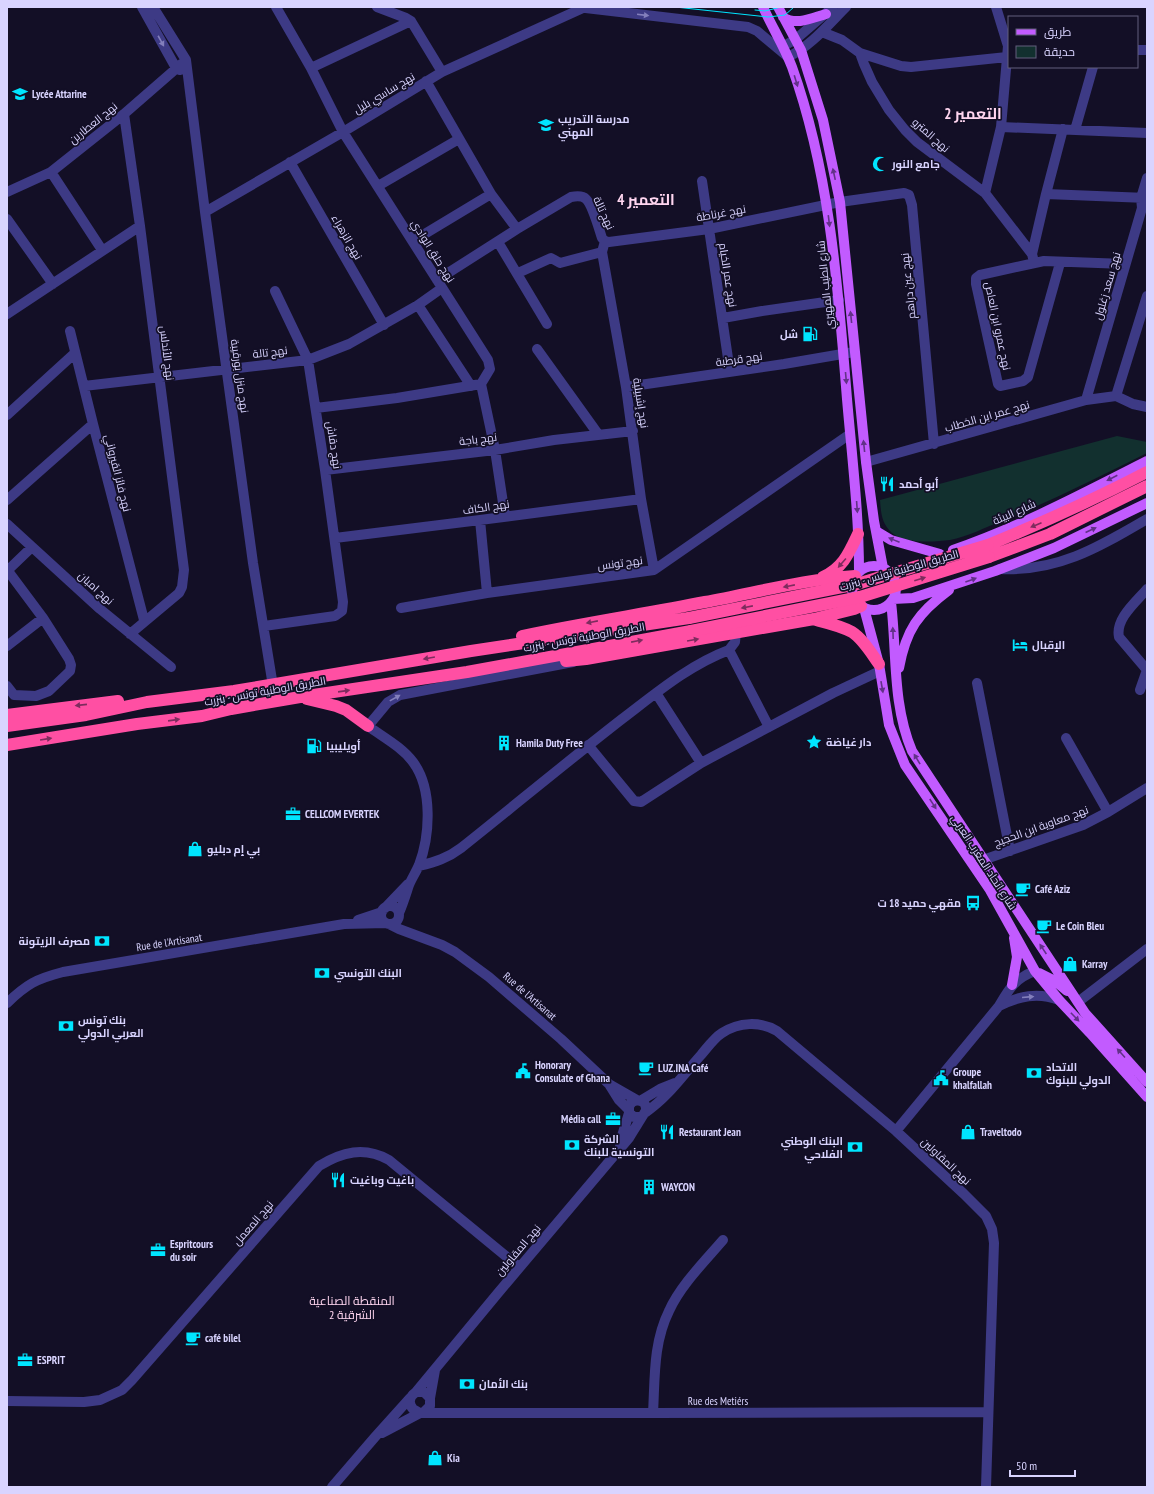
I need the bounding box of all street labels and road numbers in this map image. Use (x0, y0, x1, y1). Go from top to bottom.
street label: نهج ساسي بليل (351, 69, 418, 118)
street label: نهج العطارين (66, 99, 121, 148)
street label: نهج المترو (909, 115, 953, 156)
street label: نهج تالة (589, 194, 618, 232)
street label: نهج غرناطة (695, 202, 747, 225)
street label: نهج الزهراء (328, 212, 366, 263)
street label: نهج حلق الوادي (406, 217, 458, 286)
street label: شارع الطيب المهيري (813, 240, 839, 330)
street label: نهج عمر الخيام (715, 242, 740, 308)
street label: نهج سعد زغلول (1091, 250, 1124, 322)
street label: نهج عين دراهم (898, 252, 919, 320)
street label: نهج عمرو ابن العاص (981, 280, 1014, 372)
street label: نهج الأندلس (156, 325, 177, 381)
street label: نهج منزل بورقيبة (227, 338, 252, 414)
street label: نهج تالة (252, 343, 288, 362)
street label: نهج قرطبة (715, 349, 764, 370)
street label: نهج إشبيلية (629, 377, 652, 429)
street label: نهج عمر ابن الخطاب (943, 397, 1031, 436)
street label: نهج دقاش (322, 420, 345, 470)
street label: نهج باجة (458, 430, 498, 449)
street label: نهج فائز القيرواني (100, 433, 134, 514)
street label: شارع البيئة (990, 496, 1038, 529)
street label: نهج الكاف (462, 497, 511, 518)
street label: الطريق الوطنية تونس - بنزرت (838, 546, 960, 594)
street label: نهج تونس (597, 553, 644, 574)
street label: نهج امبان (75, 568, 117, 608)
street label: الطريق الوطنية تونس - بنزرت (522, 619, 646, 655)
street label: الطريق الوطنية تونس - بنزرت (203, 673, 327, 709)
street label: نهج معاوية ابن الحجيج (992, 802, 1091, 851)
street label: شارع اتحاد المغرب العربي (946, 812, 1020, 913)
street label: Rue de l'Artisanat (135, 930, 203, 954)
street label: Rue de l'Artisanat (500, 969, 560, 1023)
street label: نهج المقاولين (917, 1134, 974, 1188)
street label: نهج المعمل (230, 1198, 277, 1249)
street label: نهج المقاولين (492, 1221, 544, 1279)
street label: Rue des Metiérs (688, 1394, 749, 1408)

